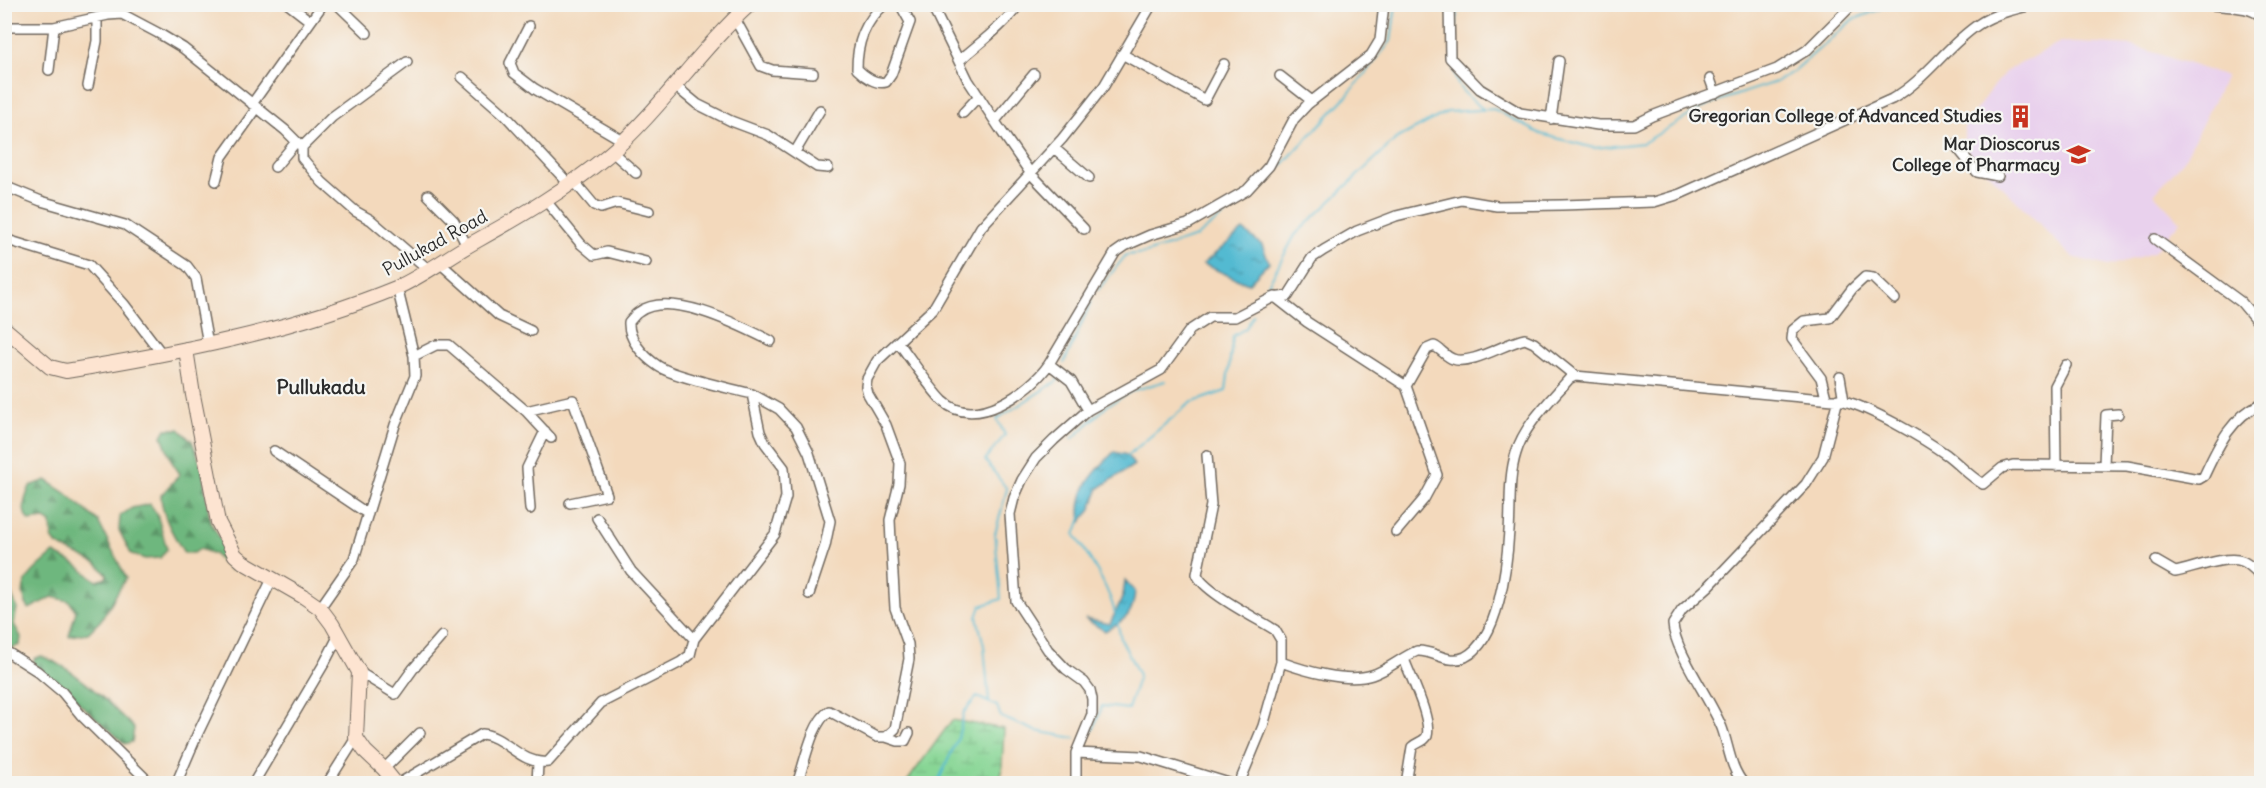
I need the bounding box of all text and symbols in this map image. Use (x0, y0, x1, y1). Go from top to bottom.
building icon: Gregorian College of Advanced Studies (2007, 103, 2033, 129)
place label: Gregorian College of Advanced Studies (1689, 104, 2002, 127)
place label: Mar Dioscorus College of Pharmacy (1892, 132, 2060, 176)
school or university icon: Mar Dioscorus College of Pharmacy (2065, 141, 2091, 167)
street label: Pullukad Road (378, 204, 492, 281)
district label: Pullukadu (276, 374, 366, 399)

